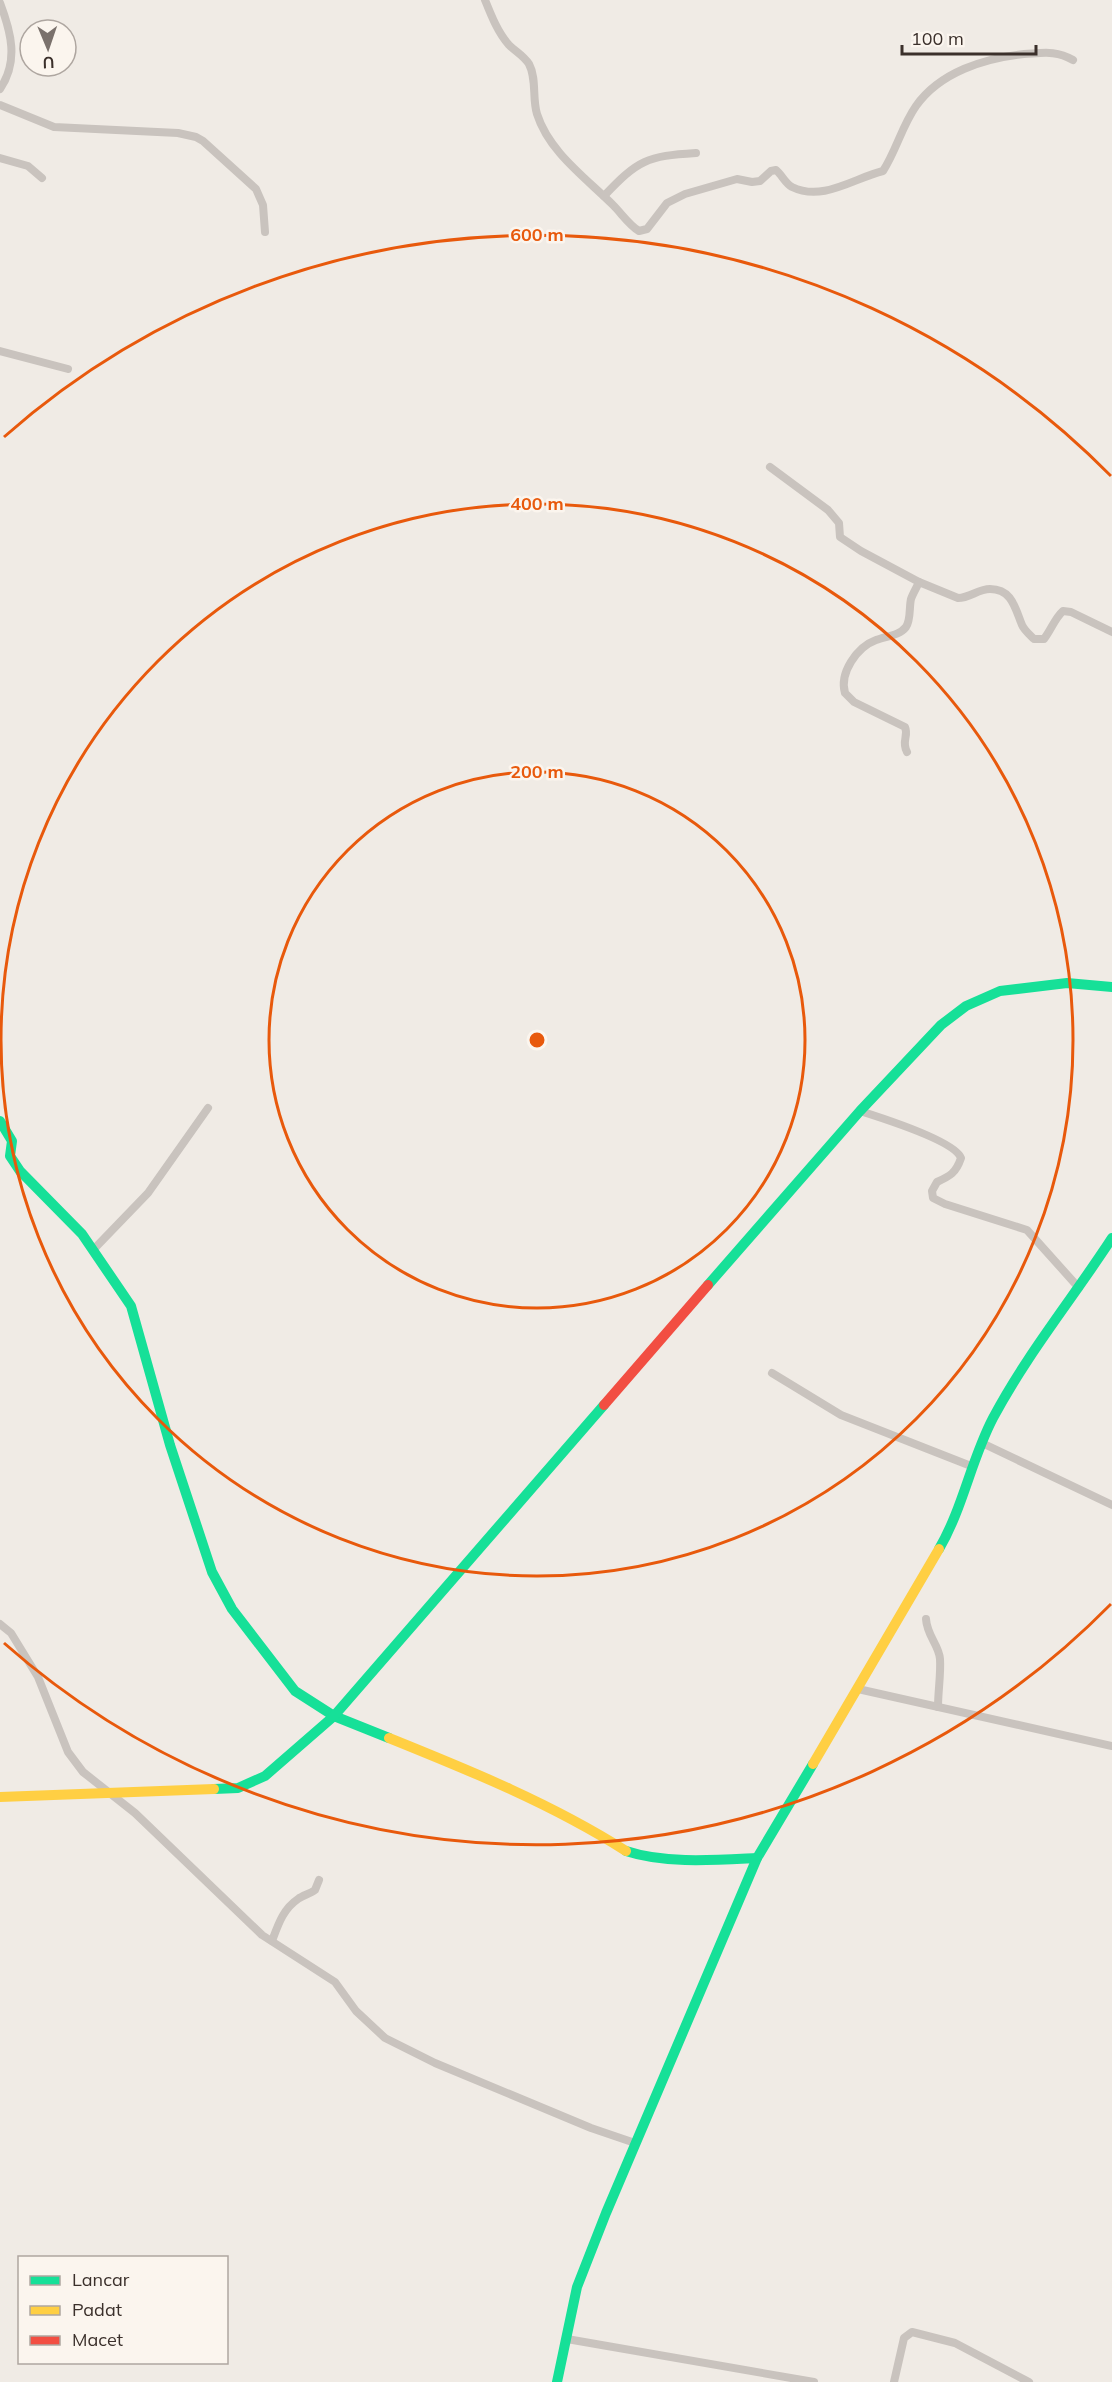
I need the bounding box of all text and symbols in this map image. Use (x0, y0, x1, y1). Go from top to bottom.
north arrow (18, 18, 78, 78)
scale bar (902, 18, 1036, 56)
text: 100 m (911, 27, 964, 50)
text: U (42, 53, 55, 73)
text: 600 m (510, 223, 564, 246)
text: 400 m (510, 492, 564, 515)
text: 200 m (510, 760, 564, 783)
centre of rings (527, 1030, 547, 1050)
legend (18, 2256, 228, 2364)
text: Lancar (72, 2268, 130, 2291)
text: Padat (72, 2298, 122, 2321)
text: Macet (72, 2328, 123, 2351)

